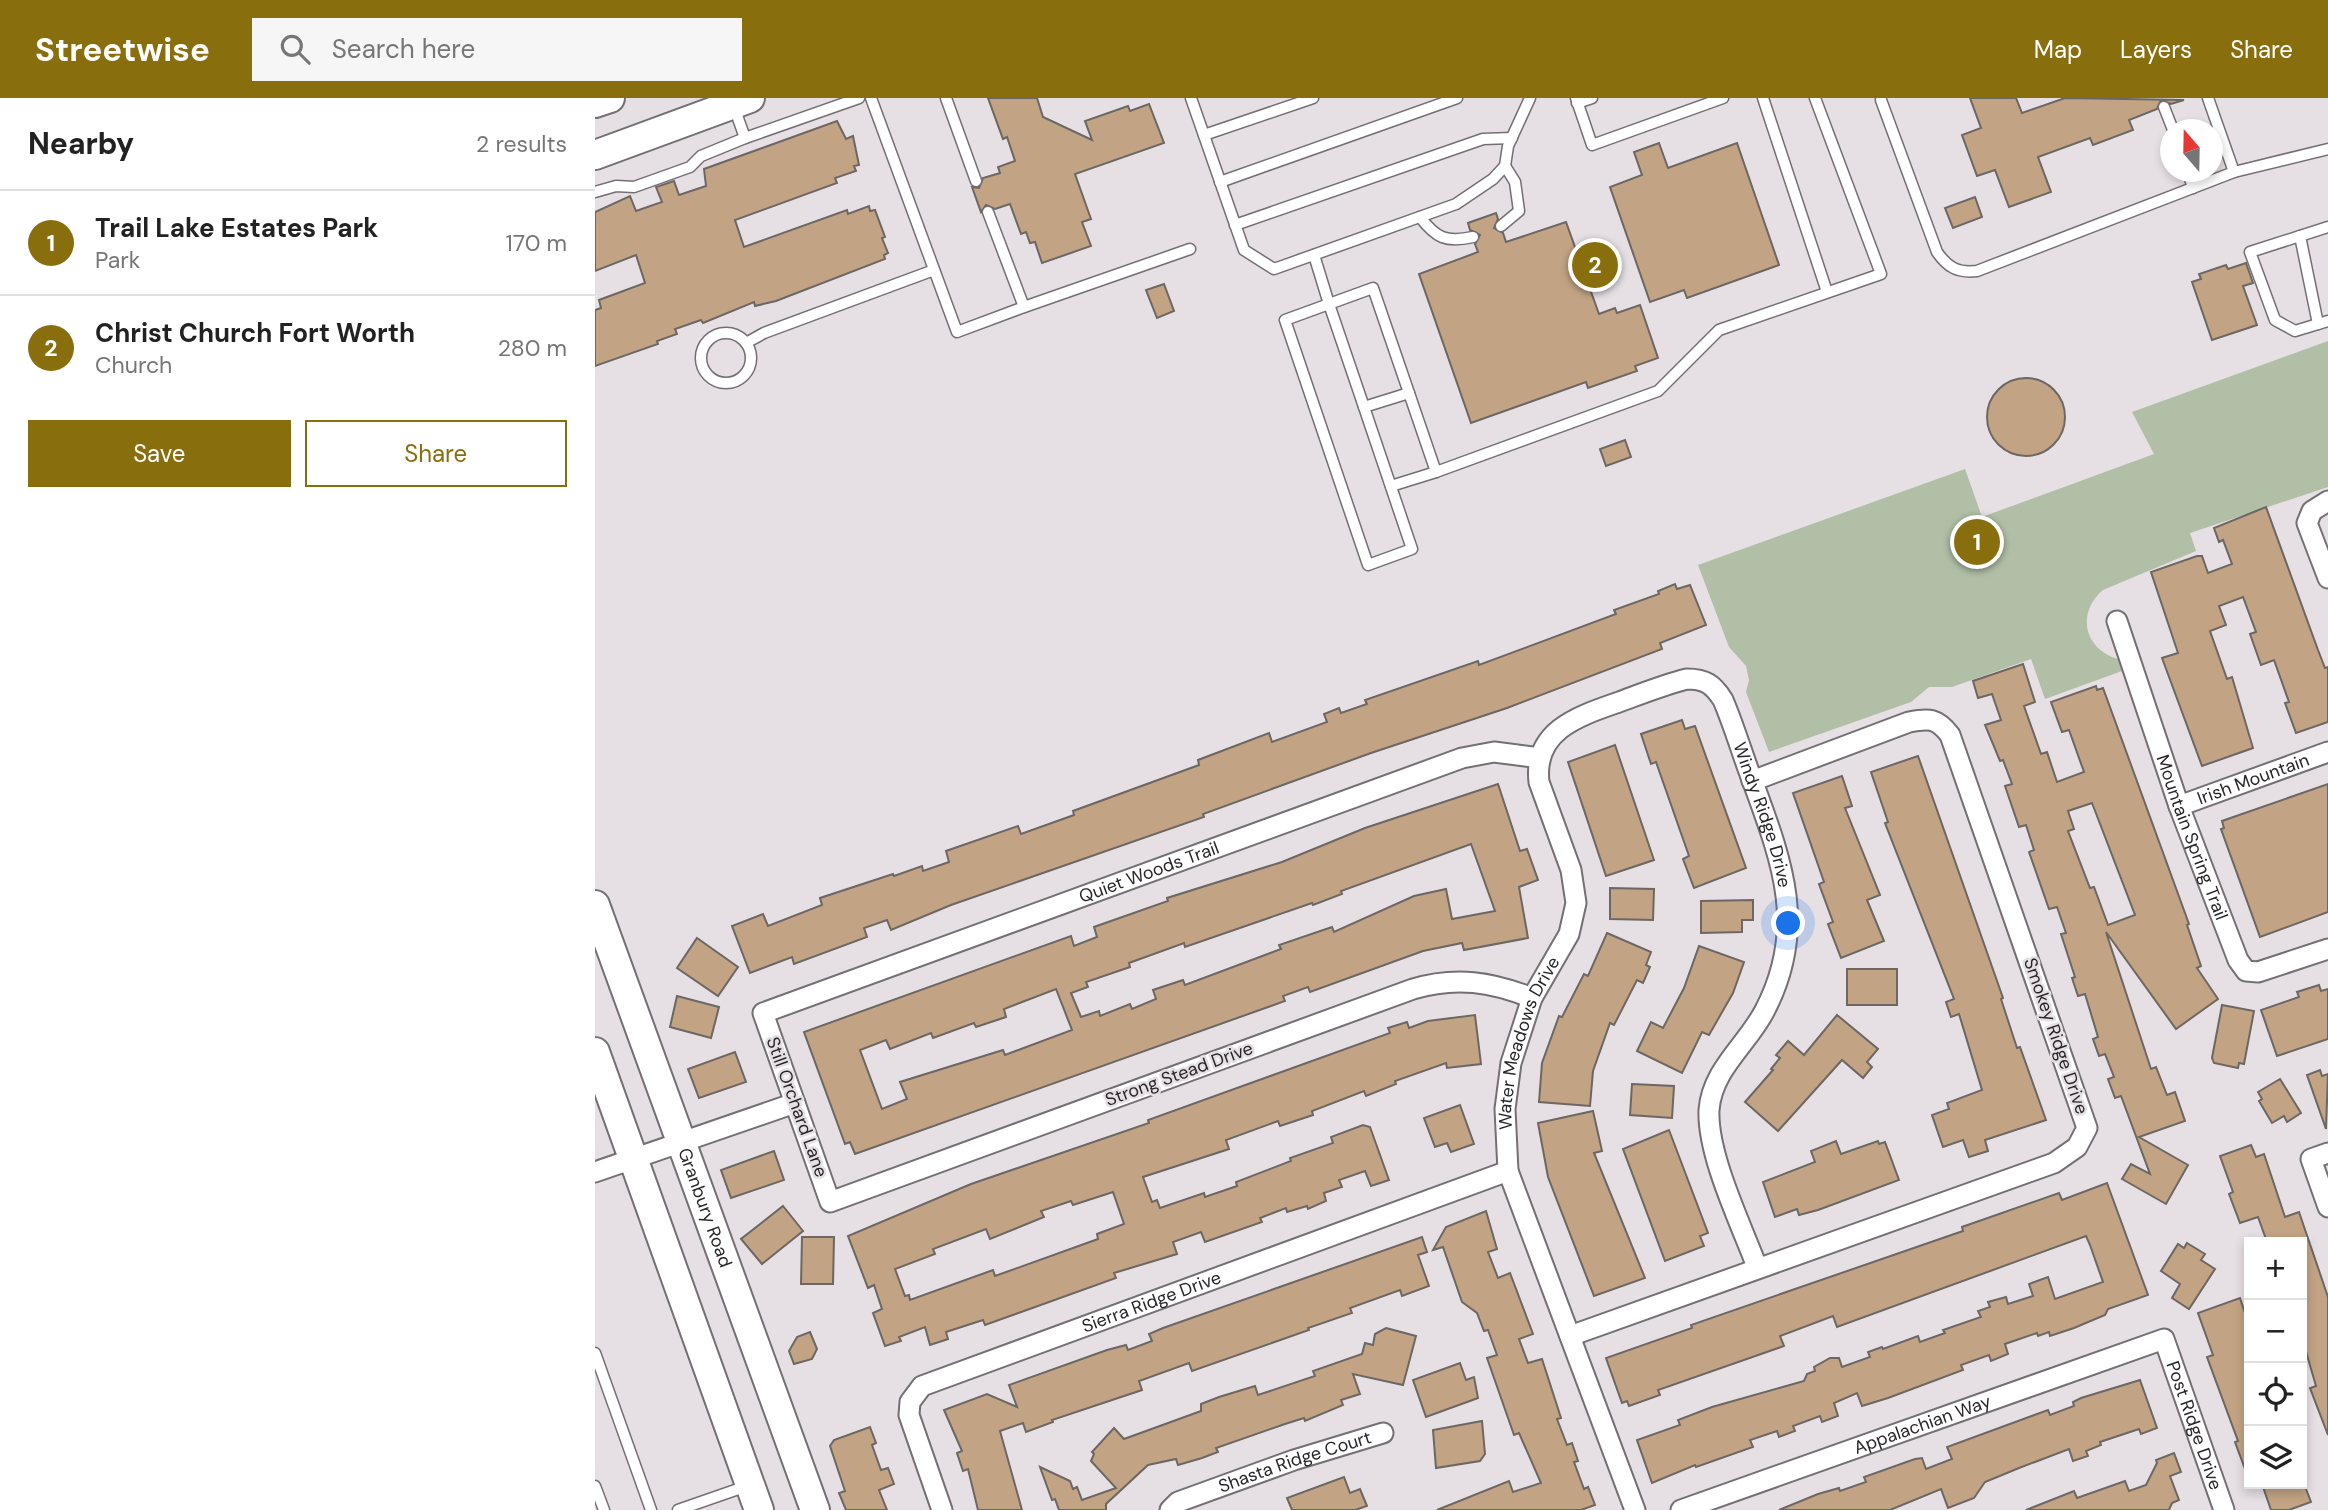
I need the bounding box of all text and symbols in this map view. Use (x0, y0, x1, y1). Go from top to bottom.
search box (252, 18, 742, 81)
text: Streetwise (35, 28, 210, 71)
icon: search (276, 30, 314, 68)
text: Search here (332, 32, 475, 66)
text: Map (2034, 34, 2082, 65)
text: Layers (2120, 34, 2192, 65)
text: Share (2230, 34, 2293, 65)
north arrow (2160, 119, 2223, 182)
text: Nearby (28, 124, 134, 163)
text: 2 results (476, 129, 567, 159)
text: Trail Lake Estates Park (95, 211, 378, 245)
text: 1 (47, 228, 55, 258)
text: 170 m (506, 228, 567, 258)
pin: 2 (1572, 239, 1618, 291)
text: Park (95, 245, 140, 275)
text: Christ Church Fort Worth (95, 316, 415, 350)
text: 2 (44, 333, 58, 363)
text: 280 m (498, 333, 567, 363)
text: Church (95, 350, 172, 380)
button: Save (28, 420, 291, 487)
button: Share (305, 420, 567, 487)
pin: 1 (1954, 516, 2000, 568)
street label: Windy Ridge Drive (1728, 739, 1797, 889)
street label: Irish Mountain (2194, 748, 2313, 810)
street label: Mountain Spring Trail (2151, 752, 2234, 923)
street label: Quiet Woods Trail (1076, 836, 1222, 909)
your location (1771, 906, 1805, 940)
street label: Water Meadows Drive (1493, 952, 1565, 1130)
street label: Smokey Ridge Drive (2018, 955, 2094, 1117)
street label: Still Orchard Lane (760, 1034, 834, 1180)
street label: Strong Stead Drive (1102, 1036, 1256, 1112)
street label: Granbury Road (672, 1145, 738, 1271)
map controls (2244, 1237, 2307, 1489)
button: + (2244, 1237, 2307, 1300)
street label: Sierra Ridge Drive (1078, 1265, 1224, 1338)
button: − (2244, 1300, 2307, 1363)
street label: Post Ridge Drive (2161, 1358, 2228, 1493)
button: locate (2244, 1363, 2307, 1426)
street label: Appalachian Way (1850, 1389, 1994, 1460)
street label: Shasta Ridge Court (1215, 1425, 1374, 1498)
button: layers (2244, 1426, 2307, 1489)

